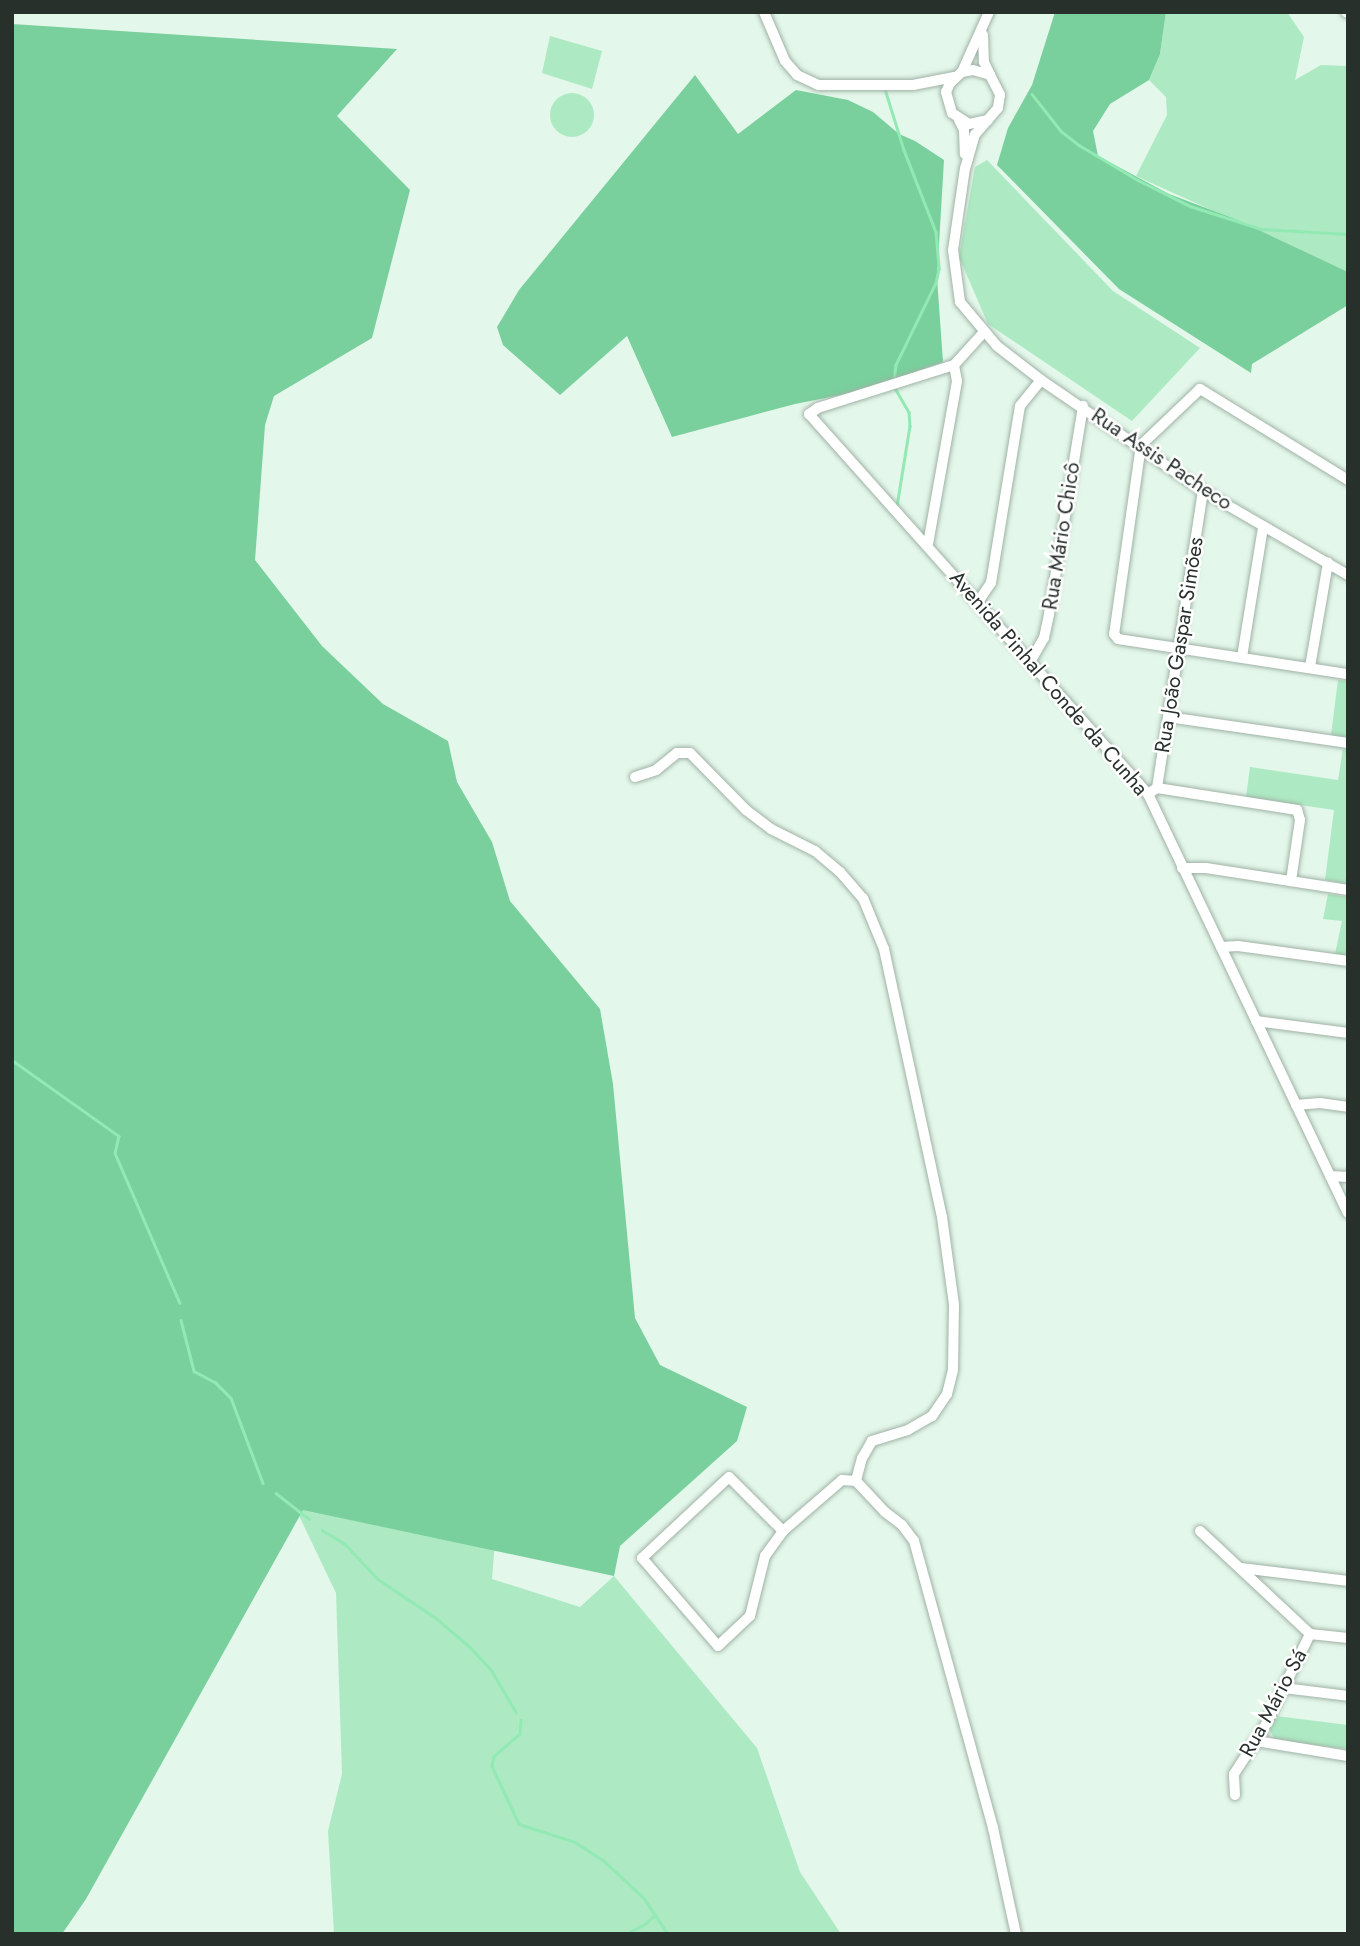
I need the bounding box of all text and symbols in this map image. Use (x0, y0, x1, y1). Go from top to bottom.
street label: Rua Assis Pacheco (1087, 403, 1237, 515)
street label: Rua Mário Chicô (1037, 460, 1085, 612)
street label: Rua João Gaspar Simões (1149, 535, 1209, 755)
street label: Avenida Pinhal Conde da Cunha (945, 565, 1153, 801)
street label: Rua Mário Sá (1234, 1645, 1312, 1761)

